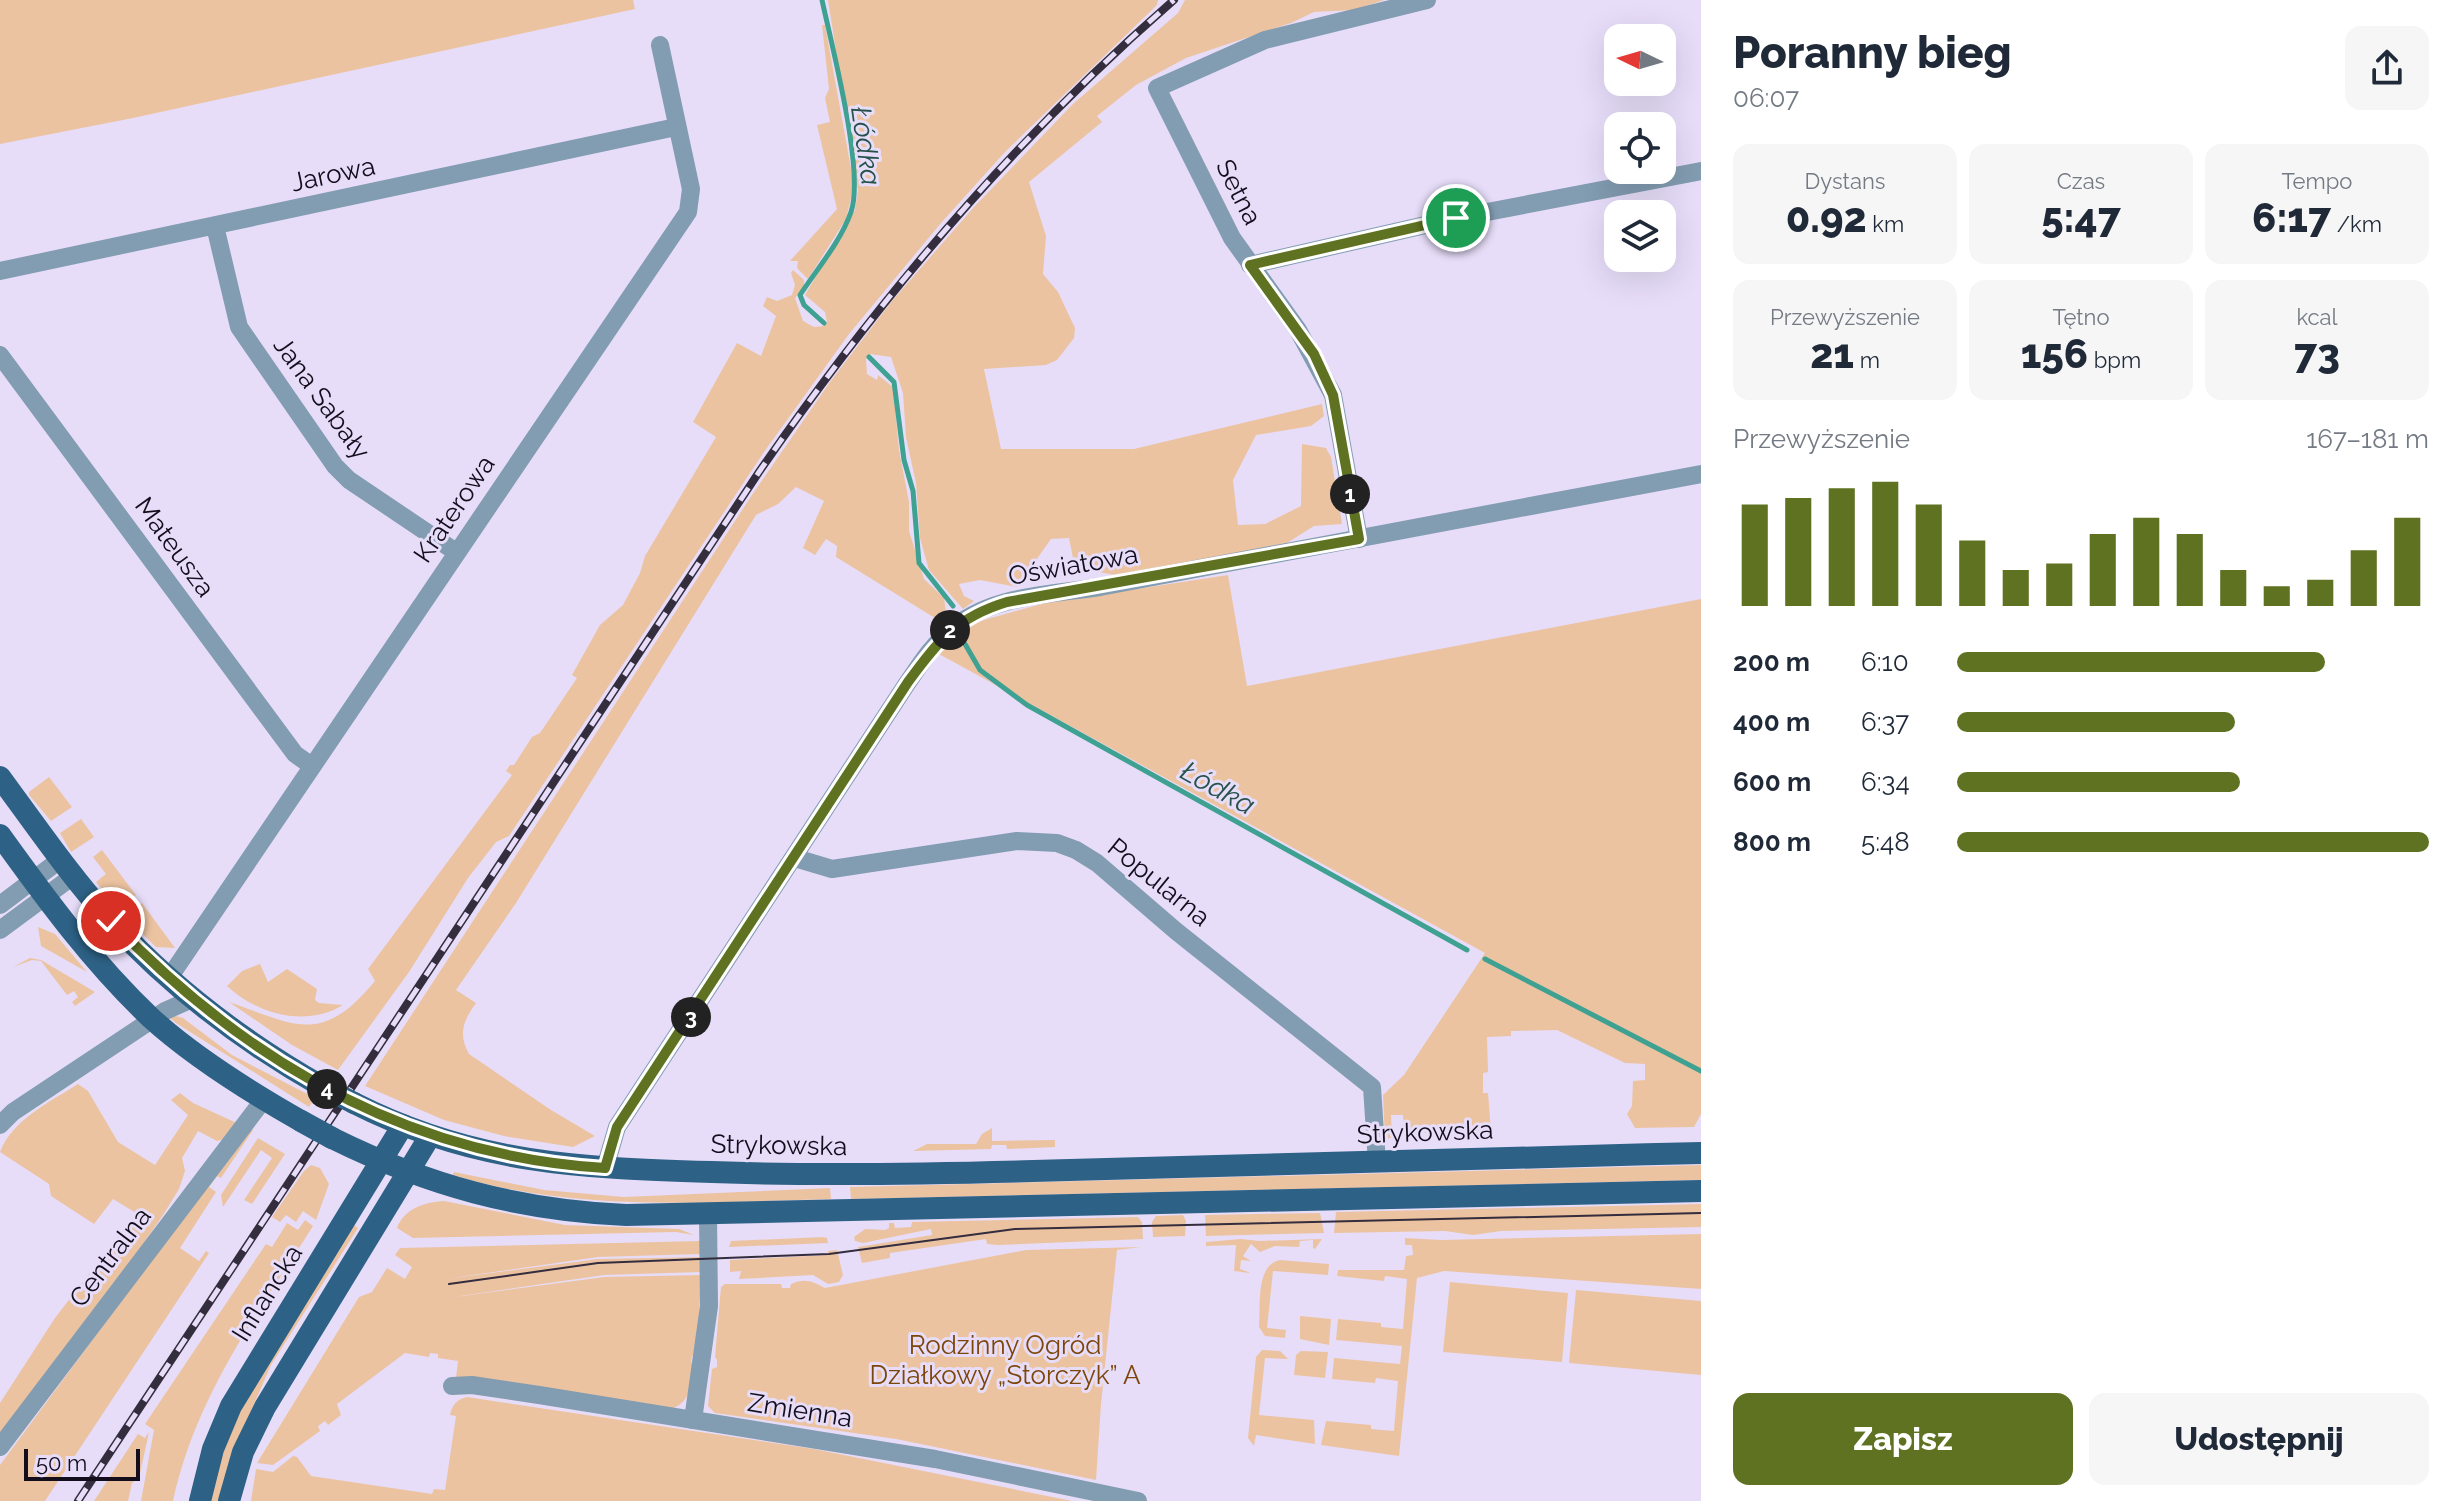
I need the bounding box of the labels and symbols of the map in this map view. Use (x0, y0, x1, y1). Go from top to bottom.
north arrow (1604, 24, 1676, 96)
water label: Łódka (844, 104, 888, 188)
street label: Jarowa (288, 150, 378, 198)
street label: Setna (1210, 154, 1268, 230)
pin (1422, 184, 1490, 252)
street label: Jana Sabały (268, 331, 376, 465)
street label: Kraterowa (407, 450, 501, 568)
pin: 1 (1330, 474, 1370, 514)
street label: Mateusza (129, 491, 221, 603)
street label: Oświatowa (1006, 539, 1140, 591)
pin: 2 (930, 610, 970, 650)
water label: Łódka (1175, 754, 1261, 822)
street label: Popularna (1102, 832, 1216, 932)
pin (77, 887, 145, 955)
pin: 3 (671, 997, 711, 1037)
pin: 4 (307, 1069, 347, 1109)
street label: Strykowska (1356, 1115, 1494, 1149)
street label: Strykowska (710, 1129, 848, 1161)
street label: Centralna (63, 1201, 157, 1313)
street label: Inflancka (226, 1239, 308, 1347)
park label: Rodzinny Ogród Działkowy „Storczyk” A (869, 1330, 1141, 1390)
street label: Zmienna (746, 1387, 854, 1433)
scale bar (24, 1445, 140, 1481)

